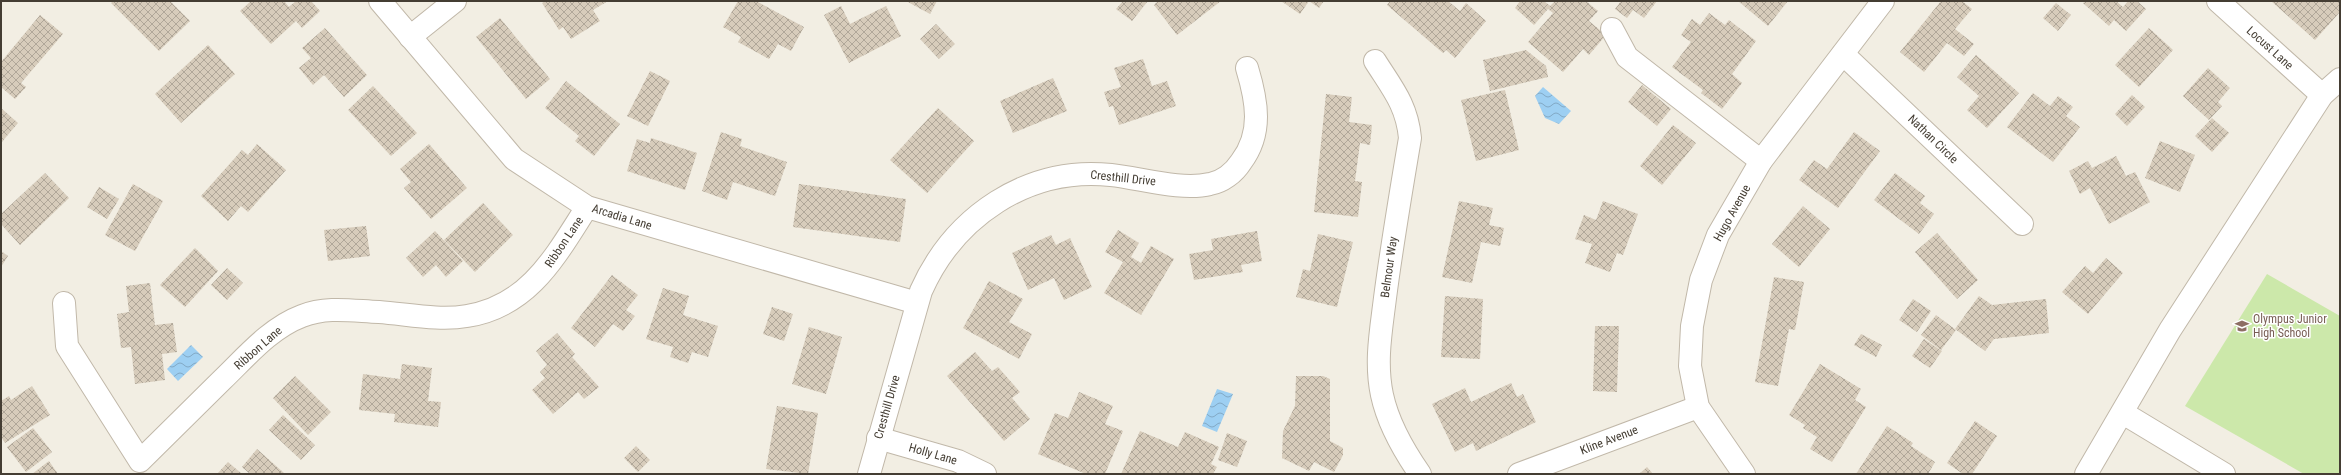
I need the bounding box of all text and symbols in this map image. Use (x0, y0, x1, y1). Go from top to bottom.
street label: Locust Lane (2244, 23, 2296, 73)
street label: Nathan Circle (1905, 112, 1961, 166)
street label: Cresthill Drive (1090, 168, 1157, 188)
street label: Hugo Avenue (1711, 182, 1753, 244)
street label: Arcadia Lane (590, 201, 654, 233)
street label: Ribbon Lane (542, 214, 586, 270)
street label: Belmour Way (1378, 235, 1400, 299)
place label: Olympus Junior High School (2253, 312, 2327, 340)
school or university icon: Olympus Junior High School (2234, 318, 2250, 334)
street label: Ribbon Lane (231, 323, 285, 372)
street label: Cresthill Drive (871, 373, 903, 441)
street label: Kline Avenue (1578, 422, 1640, 457)
street label: Holly Lane (907, 440, 959, 468)

